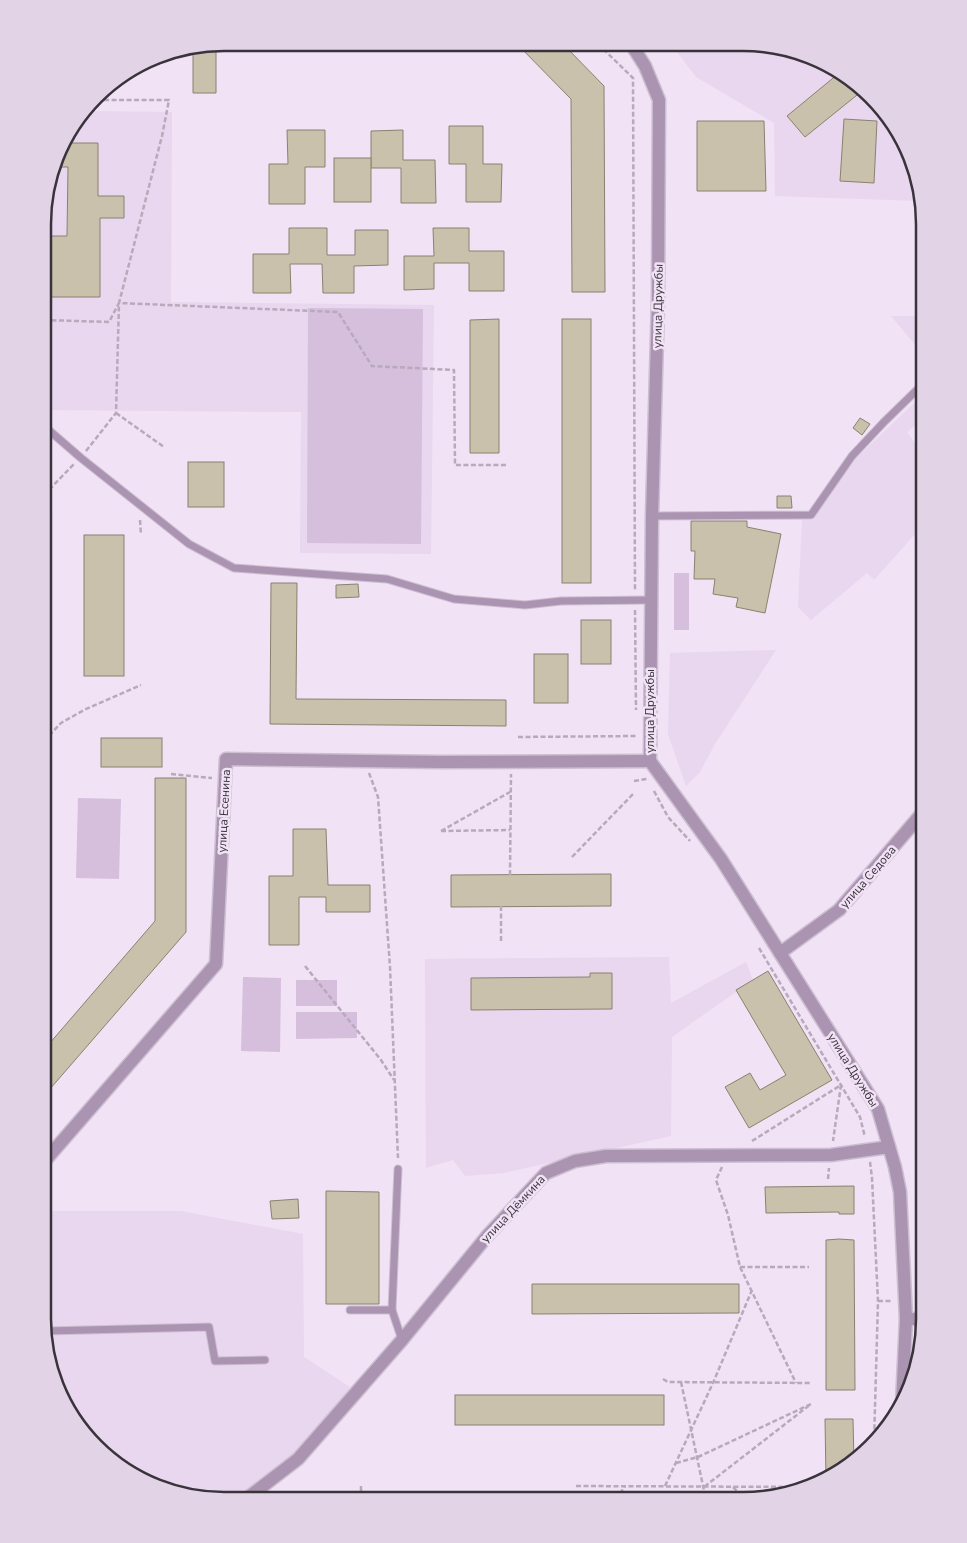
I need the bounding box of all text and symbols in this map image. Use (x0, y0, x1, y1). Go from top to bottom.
street label: улица Дружбы (649, 264, 667, 348)
street label: улица Дружбы (642, 669, 658, 753)
street label: улица Есенина (214, 769, 234, 853)
street label: улица Седова (836, 842, 900, 912)
street label: улица Дружбы (824, 1030, 882, 1110)
street label: улица Дёмкина (477, 1172, 549, 1246)

